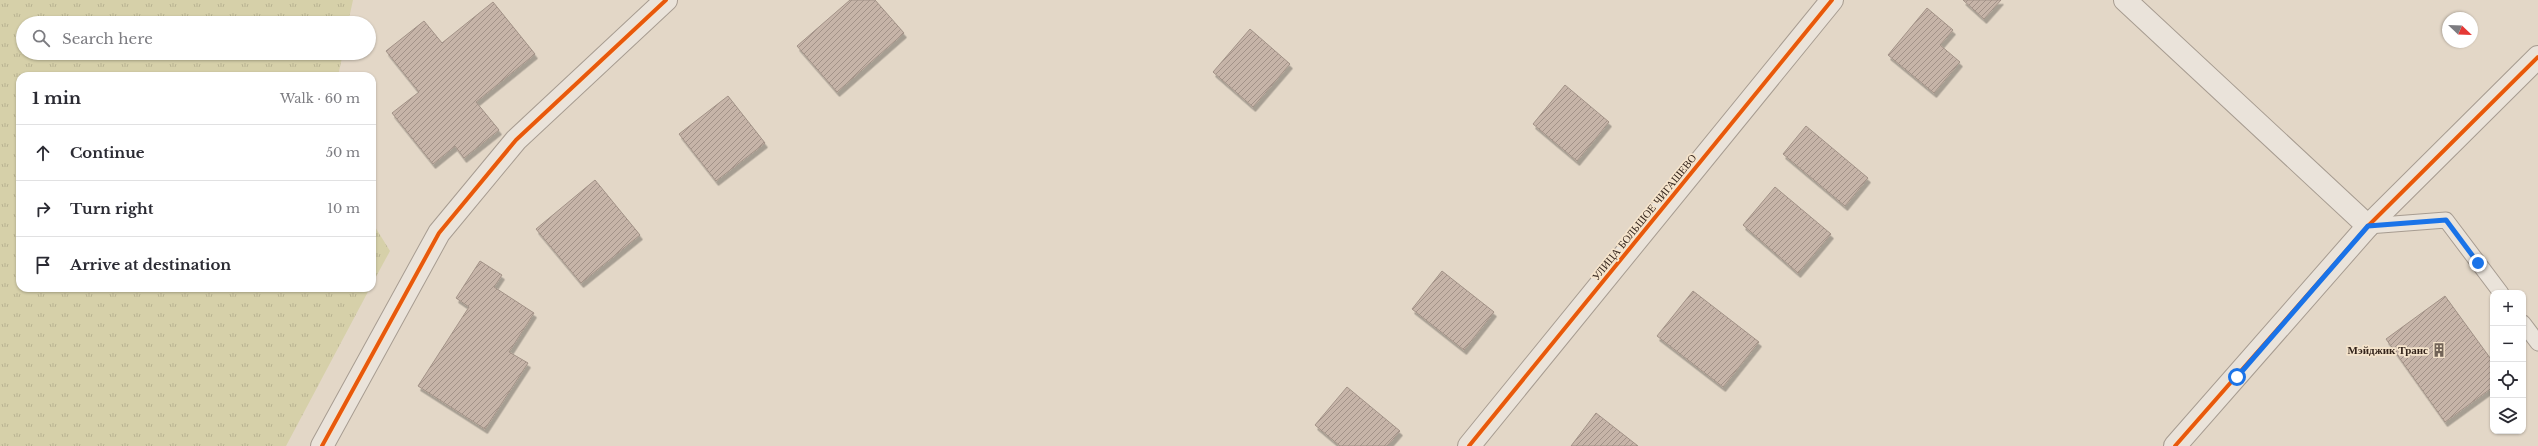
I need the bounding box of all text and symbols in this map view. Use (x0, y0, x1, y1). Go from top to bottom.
north arrow (2442, 12, 2478, 48)
search box (16, 16, 376, 60)
icon: search (30, 27, 52, 49)
text: Search here (62, 29, 153, 48)
text: 1 min (32, 88, 81, 109)
text: Walk · 60 m (280, 90, 360, 107)
icon: ahead (32, 142, 54, 164)
text: Continue (70, 143, 145, 162)
text: 50 m (326, 144, 360, 161)
street label: УЛИЦА БОЛЬШОЕ ЧИГАШЕВО (1589, 151, 1699, 283)
icon: right (32, 198, 54, 220)
text: Turn right (70, 199, 153, 218)
text: 10 m (327, 200, 360, 217)
icon: arrive (32, 254, 54, 276)
route end (2469, 254, 2487, 272)
text: Arrive at destination (70, 255, 231, 274)
map controls (2490, 290, 2526, 434)
button: + (2490, 290, 2526, 326)
button: − (2490, 326, 2526, 362)
building icon: Мэйджик Транс (2431, 342, 2447, 358)
place label: Мэйджик Транс (2347, 343, 2428, 357)
button: locate (2490, 362, 2526, 398)
route start (2228, 368, 2246, 386)
button: layers (2490, 398, 2526, 434)

